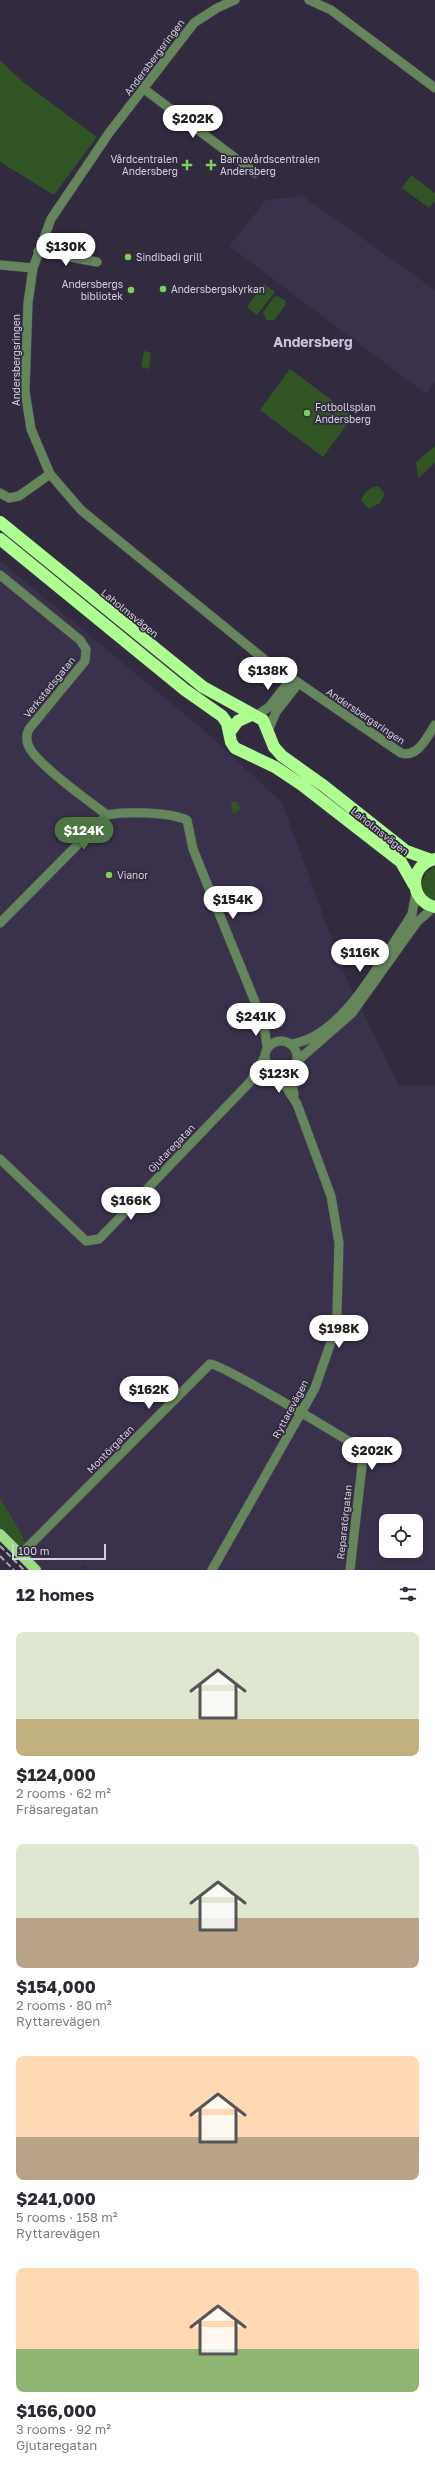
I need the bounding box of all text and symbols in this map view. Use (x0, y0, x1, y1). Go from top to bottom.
street label: Andersbergsringen (122, 17, 186, 97)
pin: $202K (165, 105, 221, 139)
text: $202K (172, 110, 214, 126)
place label: Vårdcentralen Andersberg (110, 153, 178, 177)
place label: Barnavårdscentralen Andersberg (220, 153, 320, 177)
marker: Vårdcentralen Andersberg (181, 159, 193, 171)
marker: Barnavårdscentralen Andersberg (205, 159, 217, 171)
pin: $130K (38, 233, 94, 267)
text: $130K (45, 238, 87, 254)
place label: Sindibadi grill (136, 251, 202, 263)
marker: Sindibadi grill (123, 252, 133, 262)
place label: Andersbergs bibliotek (62, 278, 123, 302)
place label: Andersbergskyrkan (171, 283, 265, 295)
marker: Andersbergskyrkan (158, 284, 168, 294)
marker: Andersbergs bibliotek (126, 285, 136, 295)
street label: Andersbergsringen (10, 314, 22, 406)
district label: Andersberg (273, 333, 353, 350)
place label: Fotbollsplan Andersberg (315, 401, 376, 425)
marker: Fotbollsplan Andersberg (302, 408, 312, 418)
street label: Laholmsvägen (99, 586, 161, 640)
street label: Verkstadsgatan (21, 654, 77, 720)
pin: $138K (240, 657, 296, 691)
text: $138K (247, 662, 289, 678)
street label: Andersbergsringen (324, 685, 408, 747)
street label: Laholmsvägen (349, 805, 411, 857)
pin: $124K (56, 817, 112, 851)
text: $124K (64, 822, 104, 838)
place label: Vianor (117, 869, 148, 881)
marker: Vianor (104, 870, 114, 880)
pin: $154K (205, 886, 261, 920)
text: $154K (213, 891, 253, 907)
pin: $116K (332, 939, 388, 973)
text: $116K (340, 944, 380, 960)
pin: $241K (228, 1003, 284, 1037)
text: $241K (236, 1008, 276, 1024)
pin: $123K (251, 1060, 307, 1094)
text: $123K (259, 1065, 299, 1081)
street label: Gjutaregatan (145, 1121, 197, 1175)
pin: $166K (103, 1187, 159, 1221)
text: $166K (110, 1192, 152, 1208)
pin: $198K (311, 1315, 367, 1349)
text: $198K (318, 1320, 360, 1336)
pin: $162K (121, 1376, 177, 1410)
street label: Ryttarevägen (269, 1378, 311, 1440)
text: $162K (128, 1381, 170, 1397)
street label: Montörgatan (84, 1423, 136, 1475)
pin: $202K (344, 1437, 400, 1471)
text: $202K (351, 1442, 393, 1458)
street label: Reparatörgatan (334, 1484, 354, 1560)
map controls (379, 1514, 423, 1558)
button: locate (379, 1514, 423, 1558)
scale bar (12, 1542, 106, 1561)
text: 100 m (18, 1544, 49, 1557)
icon: filters (397, 1583, 419, 1605)
text: 12 homes (16, 1584, 94, 1605)
icon: home (182, 1658, 254, 1730)
text: $124,000 (16, 1764, 96, 1785)
text: 2 rooms · 62 m² (16, 1785, 111, 1801)
text: Fräsaregatan (16, 1801, 99, 1817)
icon: home (182, 1870, 254, 1942)
text: $154,000 (16, 1976, 96, 1997)
text: 2 rooms · 80 m² (16, 1997, 112, 2013)
text: Ryttarevägen (16, 2013, 100, 2029)
icon: home (182, 2082, 254, 2154)
text: $241,000 (16, 2188, 96, 2209)
text: 5 rooms · 158 m² (16, 2209, 117, 2225)
text: Ryttarevägen (16, 2225, 100, 2241)
icon: home (182, 2294, 254, 2366)
text: $166,000 (16, 2400, 96, 2421)
text: 3 rooms · 92 m² (16, 2421, 111, 2437)
text: Gjutaregatan (16, 2437, 97, 2453)

